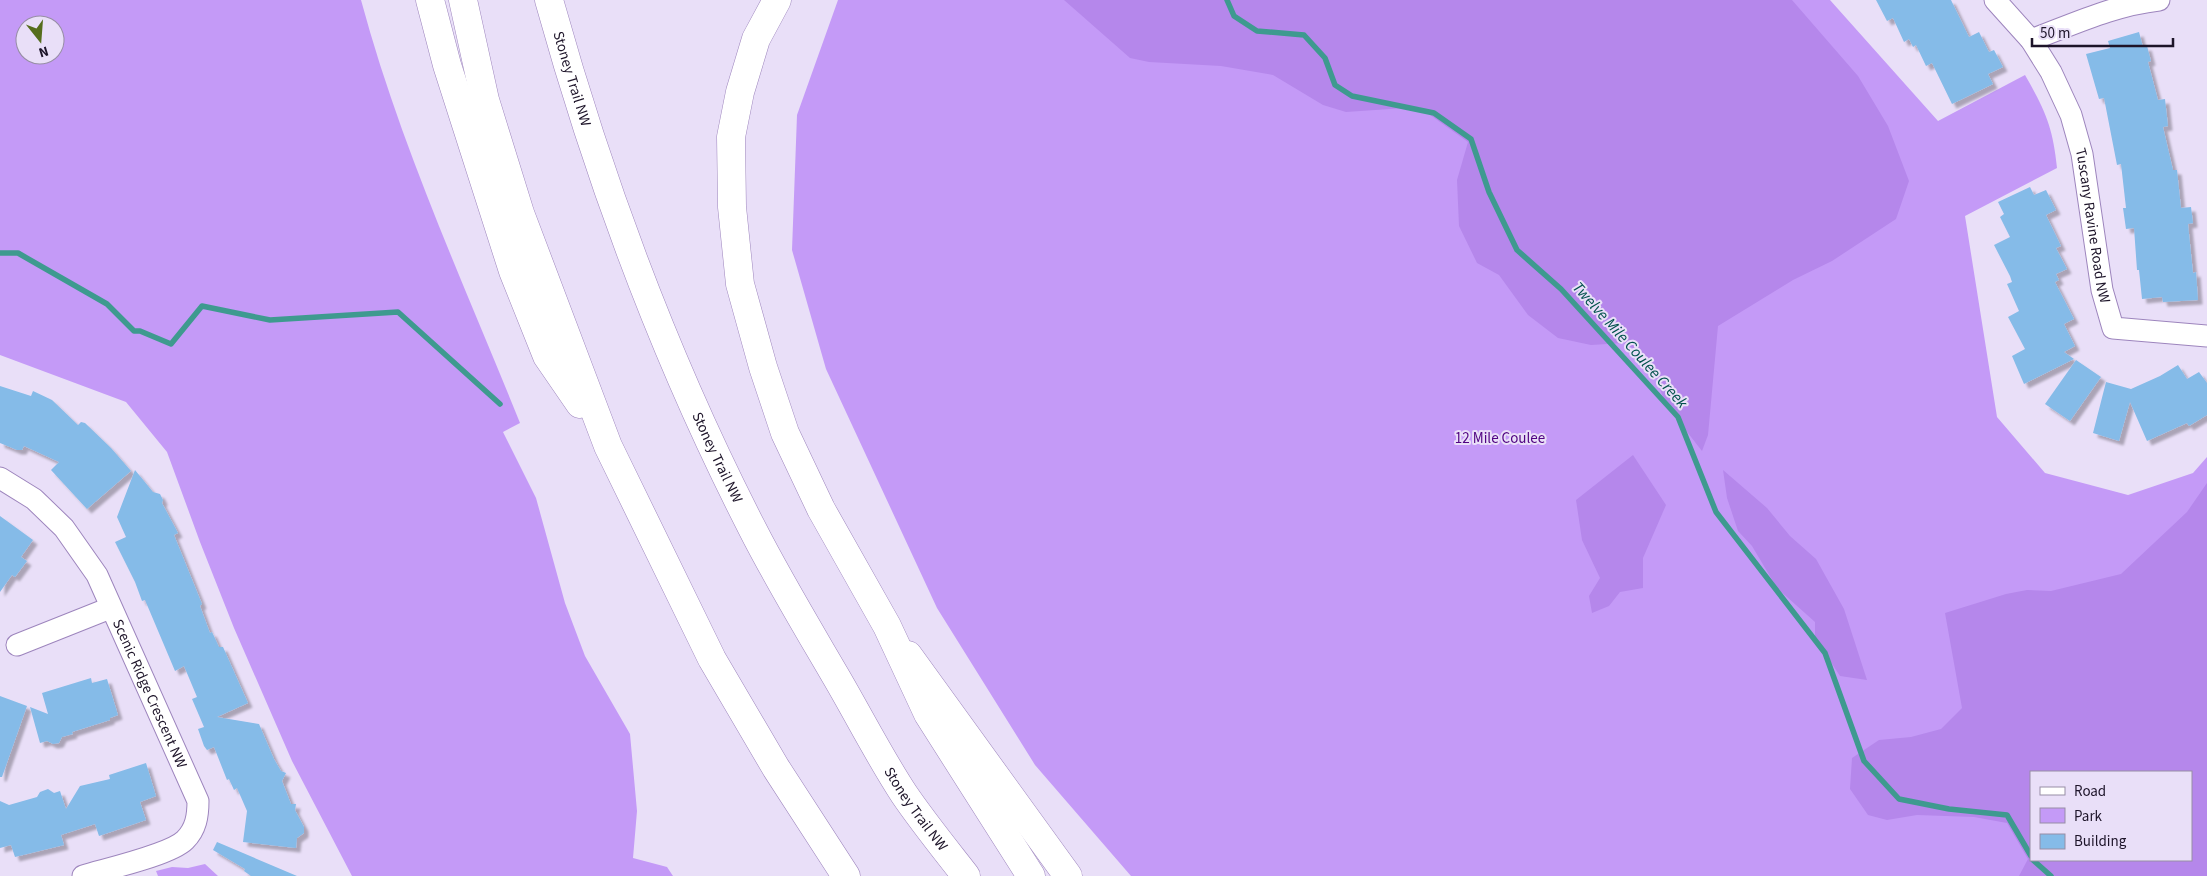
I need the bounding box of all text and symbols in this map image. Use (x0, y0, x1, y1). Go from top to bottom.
north arrow (15, 15, 65, 65)
scale bar (2032, 15, 2173, 47)
text: 50 m (2040, 23, 2070, 44)
street label: Stoney Trail NW (548, 29, 597, 129)
text: N (36, 41, 51, 62)
street label: Tuscany Ravine Road NW (2070, 146, 2116, 306)
water label: Twelve Mile Coulee Creek (1567, 277, 1693, 413)
street label: Stoney Trail NW (687, 409, 748, 507)
park label: 12 Mile Coulee (1455, 428, 1545, 449)
street label: Scenic Ridge Crescent NW (107, 616, 193, 772)
street label: Stoney Trail NW (879, 763, 953, 855)
legend (2030, 771, 2192, 861)
text: Road (2074, 781, 2106, 802)
text: Park (2074, 806, 2103, 827)
text: Building (2074, 831, 2127, 852)

